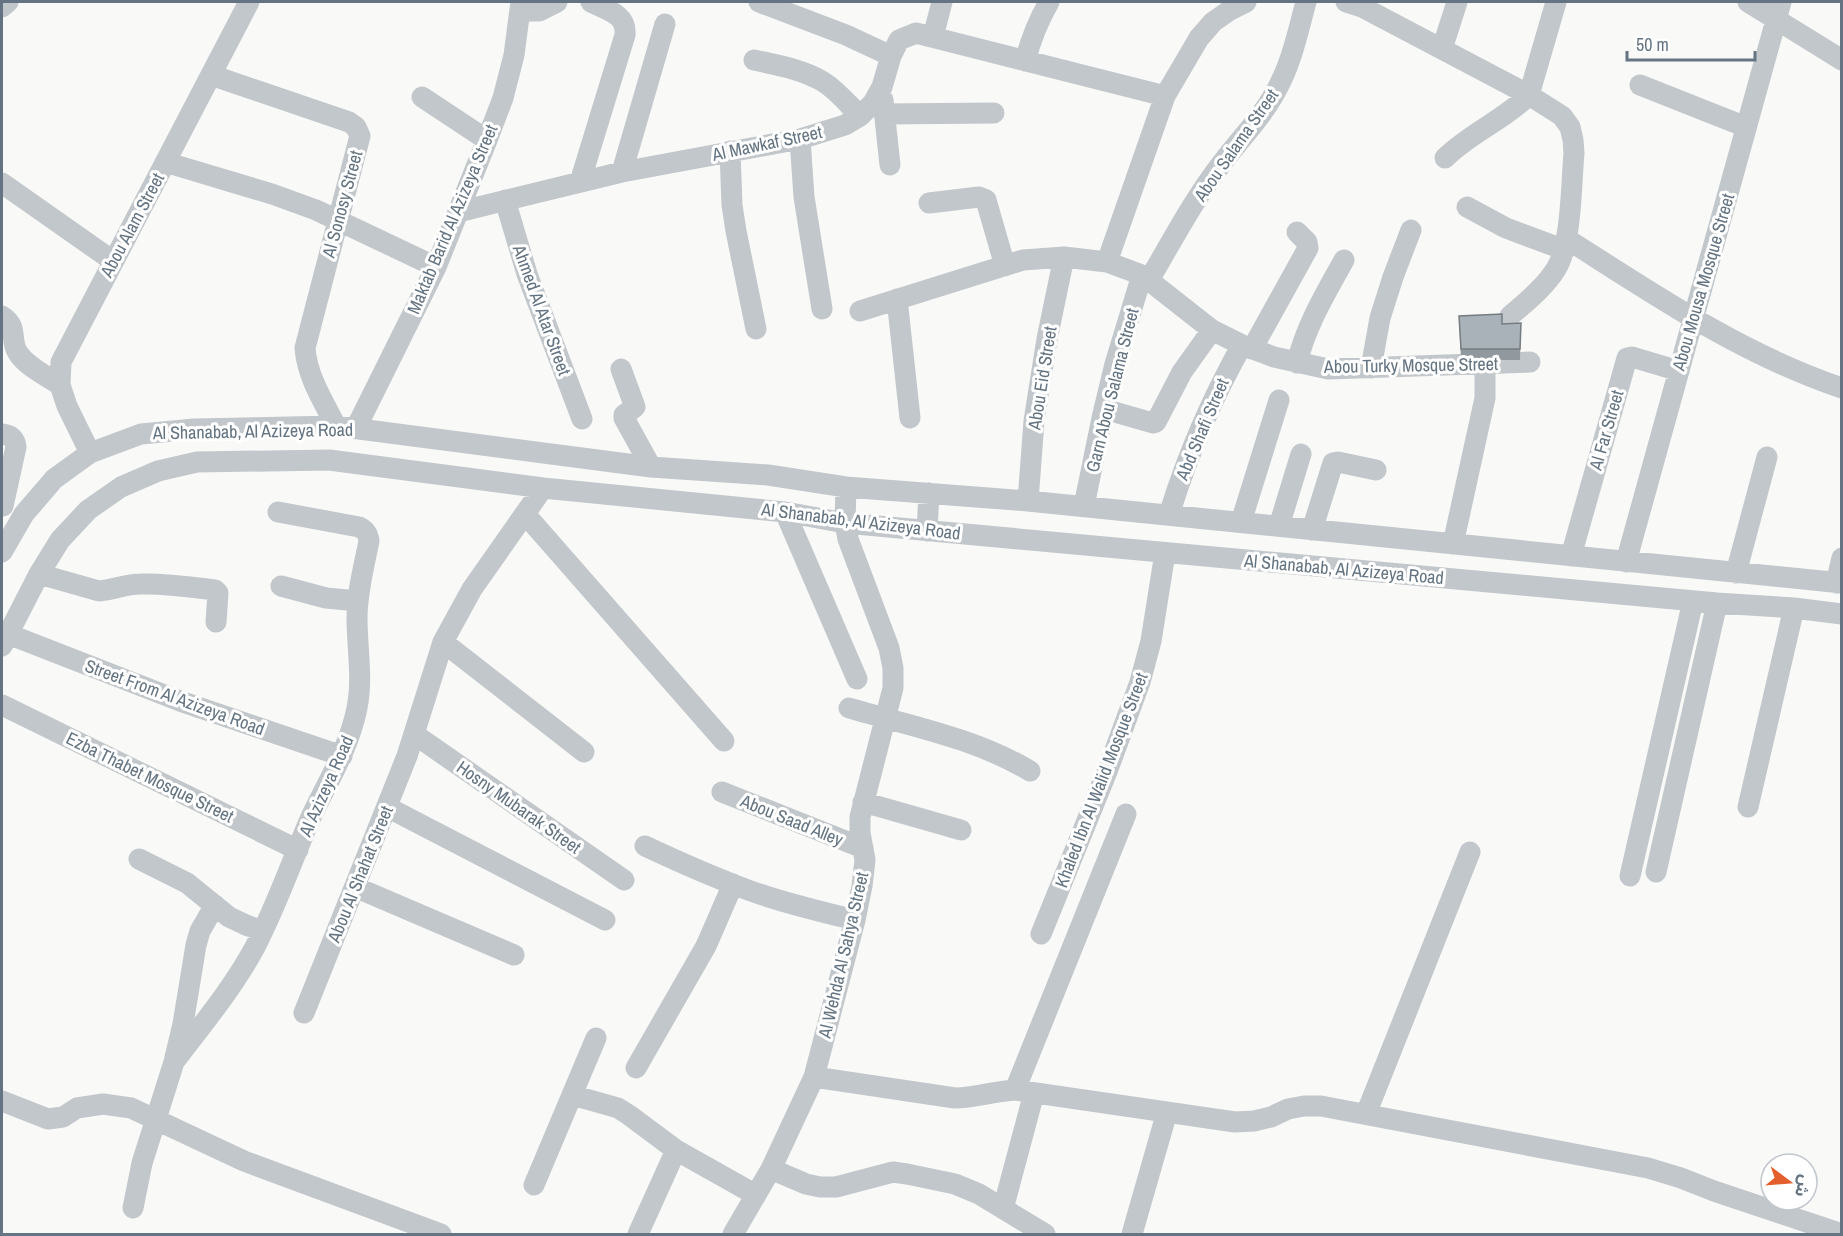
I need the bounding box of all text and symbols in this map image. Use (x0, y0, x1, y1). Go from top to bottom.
scale bar (1627, 24, 1754, 62)
text: 50 m (1636, 32, 1669, 57)
street label: Abou Salama Street (1187, 84, 1284, 207)
street label: Al Mawkaf Street (709, 119, 824, 167)
street label: Maktab Barid Al Azizeya Street (401, 120, 503, 318)
street label: Al Sonosy Street (315, 148, 368, 261)
street label: Abou Alam Street (94, 168, 170, 282)
street label: Abou Mousa Mosque Street (1665, 191, 1740, 374)
street label: Ahmed Al Atar Street (506, 240, 577, 379)
street label: Garn Abou Salama Street (1080, 305, 1144, 475)
street label: Abou Eid Street (1021, 325, 1062, 432)
street label: Abou Turky Mosque Street (1323, 351, 1498, 379)
street label: Abd Shafi Street (1169, 374, 1235, 485)
street label: Al Far Street (1582, 387, 1629, 474)
street label: Al Shanabab, Al Azizeya Road (152, 417, 353, 445)
street label: Al Shanabab, Al Azizeya Road (759, 496, 962, 546)
street label: Al Shanabab, Al Azizeya Road (1242, 548, 1445, 590)
street label: Street From Al Azizeya Road (82, 653, 268, 741)
street label: Khaled Ibn Al Walid Mosque Street (1048, 669, 1154, 891)
street label: Ezba Thabet Mosque Street (62, 726, 238, 828)
street label: Al Azizeya Road (292, 731, 359, 841)
street label: Hosny Mubarak Street (452, 755, 586, 859)
street label: Abou Saad Alley (736, 788, 847, 852)
street label: Abou Al Shahat Street (321, 802, 399, 947)
street label: Al Wehda Al Sahya Street (812, 870, 874, 1041)
north arrow (1759, 1152, 1819, 1212)
text: ش (1790, 1173, 1817, 1200)

